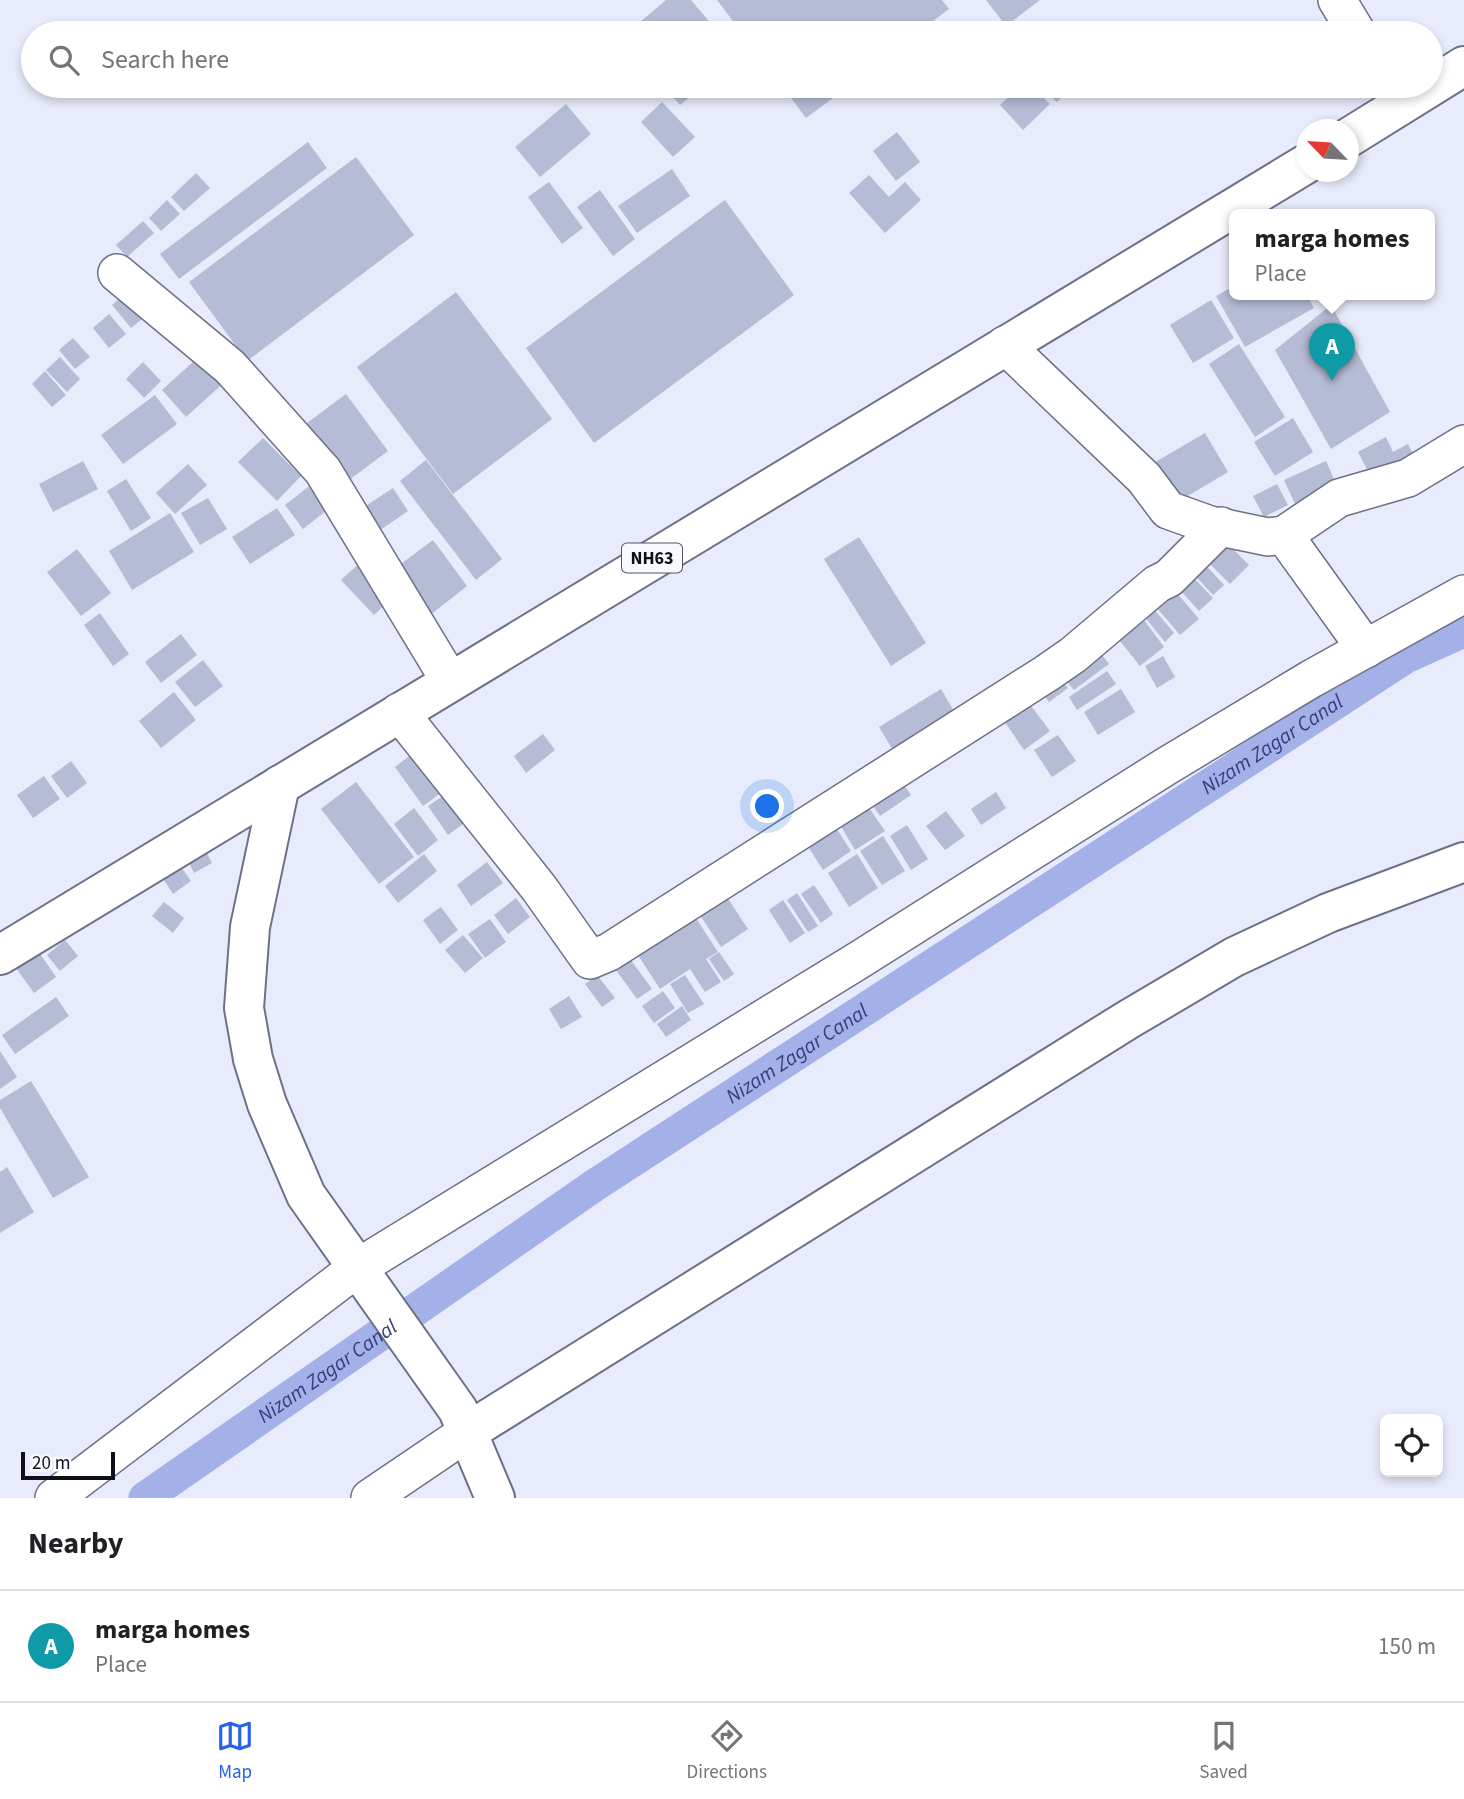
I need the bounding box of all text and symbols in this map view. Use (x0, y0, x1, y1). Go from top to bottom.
search box (21, 21, 1443, 98)
icon: search (45, 41, 83, 79)
text: Search here (101, 41, 229, 78)
north arrow (1296, 119, 1359, 182)
popup (1229, 209, 1435, 300)
text: marga homes (1255, 220, 1409, 257)
text: Place (1255, 257, 1306, 290)
pin: A (1309, 323, 1355, 381)
road number: NH63 (622, 544, 682, 572)
water label: Nizam Zagar Canal (1195, 686, 1350, 802)
your location (750, 789, 784, 823)
water label: Nizam Zagar Canal (720, 996, 875, 1111)
water label: Nizam Zagar Canal (251, 1312, 404, 1430)
map controls (1380, 1414, 1443, 1477)
button: locate (1380, 1414, 1443, 1477)
scale bar (21, 1449, 116, 1481)
text: 20 m (32, 1450, 70, 1477)
text: Nearby (28, 1522, 123, 1565)
text: marga homes (95, 1611, 250, 1648)
text: A (44, 1630, 58, 1663)
text: 150 m (1378, 1630, 1436, 1663)
text: Place (95, 1648, 147, 1681)
tab: Map (216, 1717, 254, 1786)
tab: Directions (687, 1717, 767, 1786)
tab: Saved (1199, 1717, 1248, 1786)

